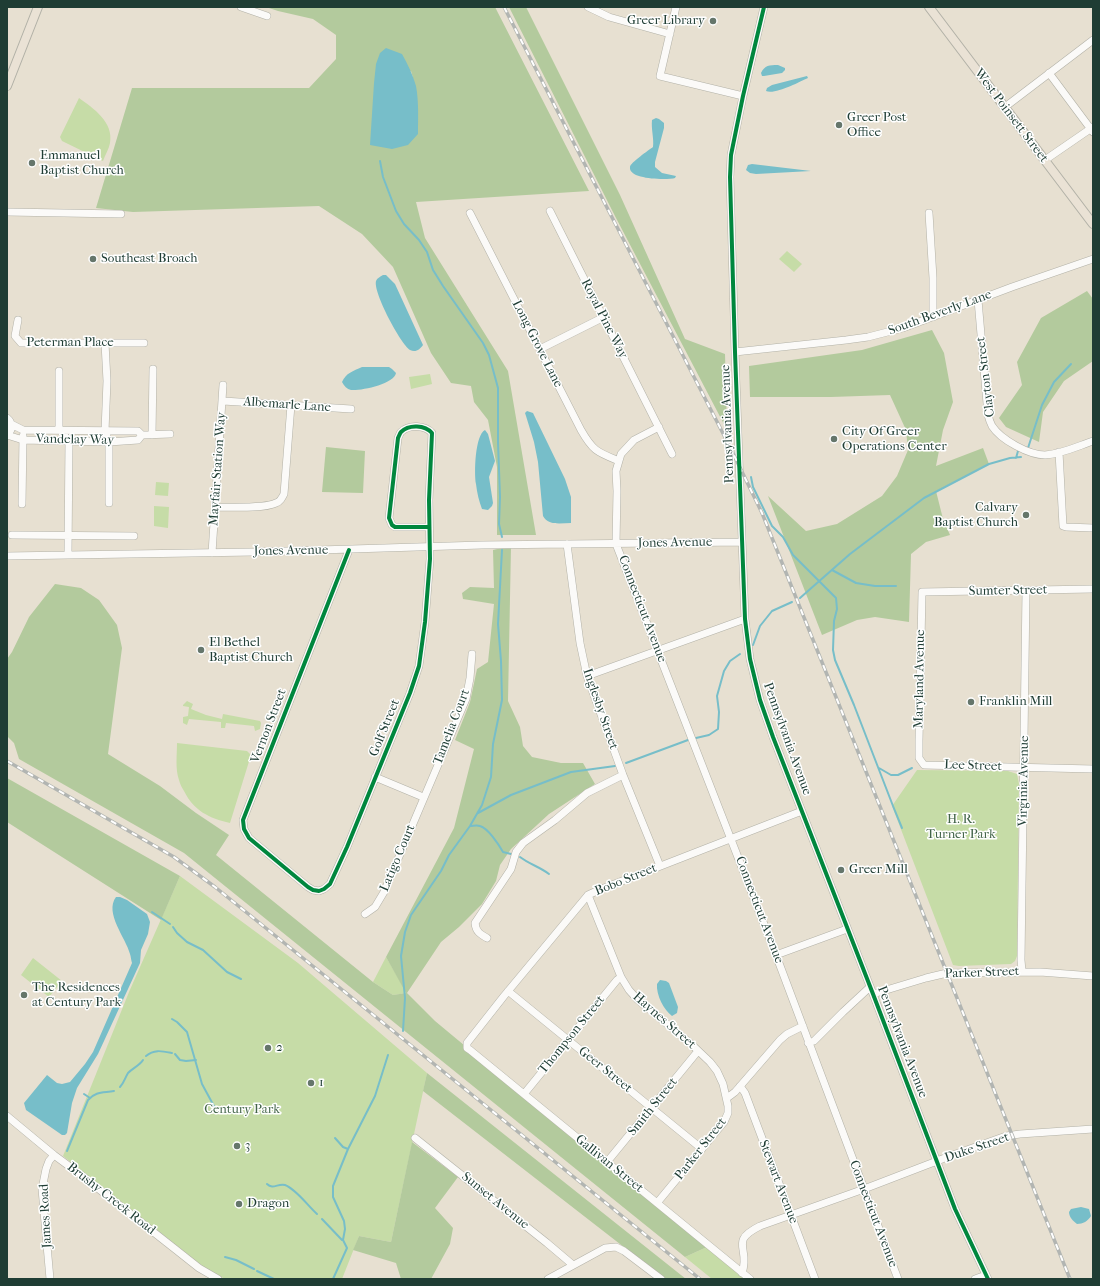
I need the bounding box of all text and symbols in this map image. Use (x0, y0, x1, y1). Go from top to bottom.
place label: Greer Library (627, 13, 705, 29)
marker: Greer Library (708, 16, 718, 26)
street label: West Poinsett Street (971, 66, 1051, 166)
place label: Greer Post Office (847, 110, 906, 141)
marker: Greer Post Office (834, 120, 844, 130)
place label: Emmanuel Baptist Church (40, 148, 124, 179)
marker: Emmanuel Baptist Church (27, 158, 37, 168)
place label: Southeast Broach (101, 251, 198, 267)
marker: Southeast Broach (88, 254, 98, 264)
street label: Royal Pine Way (577, 276, 631, 362)
street label: South Beverly Lane (886, 287, 994, 339)
street label: Long Grove Lane (508, 298, 566, 390)
street label: Peterman Place (26, 335, 114, 351)
street label: Clayton Street (973, 336, 999, 418)
street label: Pennsylvania Avenue (718, 364, 738, 484)
street label: Albemarle Lane (243, 394, 331, 416)
street label: Mayfair Station Way (206, 411, 230, 527)
place label: City Of Greer Operations Center (842, 424, 947, 455)
street label: Vandelay Way (36, 432, 114, 448)
marker: City Of Greer Operations Center (829, 434, 839, 444)
place label: Calvary Baptist Church (934, 500, 1018, 531)
marker: Calvary Baptist Church (1021, 510, 1031, 520)
street label: Jones Avenue (638, 535, 712, 551)
street label: Jones Avenue (254, 543, 328, 559)
street label: Connecticut Avenue (614, 553, 670, 665)
street label: Sumter Street (969, 583, 1047, 599)
street label: Maryland Avenue (911, 629, 929, 729)
place label: El Bethel Baptist Church (209, 635, 293, 666)
marker: El Bethel Baptist Church (196, 645, 206, 655)
street label: Inglesby Street (579, 666, 621, 752)
street label: Pennsylvania Avenue (759, 681, 815, 797)
street label: Vernon Street (248, 687, 290, 765)
street label: Tamelia Court (430, 687, 474, 767)
place label: Franklin Mill (979, 694, 1052, 710)
street label: Golf Street (366, 697, 404, 759)
marker: Franklin Mill (966, 697, 976, 707)
street label: Virginia Avenue (1015, 735, 1033, 827)
street label: Lee Street (944, 757, 1002, 775)
park label: H. R. Turner Park (926, 812, 996, 843)
street label: Latigo Court (377, 822, 419, 894)
street label: Connecticut Avenue (731, 854, 787, 966)
street label: Bobo Street (593, 860, 659, 900)
place label: Greer Mill (849, 862, 908, 878)
marker: Greer Mill (836, 865, 846, 875)
street label: Parker Street (944, 964, 1020, 982)
place label: The Residences at Century Park (32, 980, 121, 1011)
street label: Pennsylvania Avenue (873, 984, 931, 1100)
street label: Haynes Street (629, 989, 699, 1053)
marker: The Residences at Century Park (19, 990, 29, 1000)
street label: Thompson Street (536, 993, 608, 1077)
place label: 2 (276, 1040, 283, 1056)
marker: 2 (263, 1043, 273, 1053)
street label: Geer Street (575, 1044, 635, 1096)
place label: 1 (319, 1075, 324, 1091)
street label: Smith Street (625, 1075, 681, 1139)
marker: 1 (306, 1078, 316, 1088)
park label: Century Park (204, 1102, 280, 1118)
street label: Parker Street (672, 1115, 730, 1183)
street label: Duke Street (943, 1130, 1011, 1166)
street label: Gallivan Street (572, 1132, 646, 1196)
place label: 3 (245, 1138, 250, 1154)
street label: Stewart Avenue (755, 1138, 801, 1226)
marker: 3 (232, 1141, 242, 1151)
street label: Connecticut Avenue (845, 1158, 901, 1270)
street label: Brushy Creek Road (64, 1160, 158, 1238)
street label: Sunset Avenue (458, 1169, 532, 1233)
street label: James Road (37, 1183, 55, 1249)
place label: Dragon (247, 1196, 289, 1212)
marker: Dragon (234, 1199, 244, 1209)

